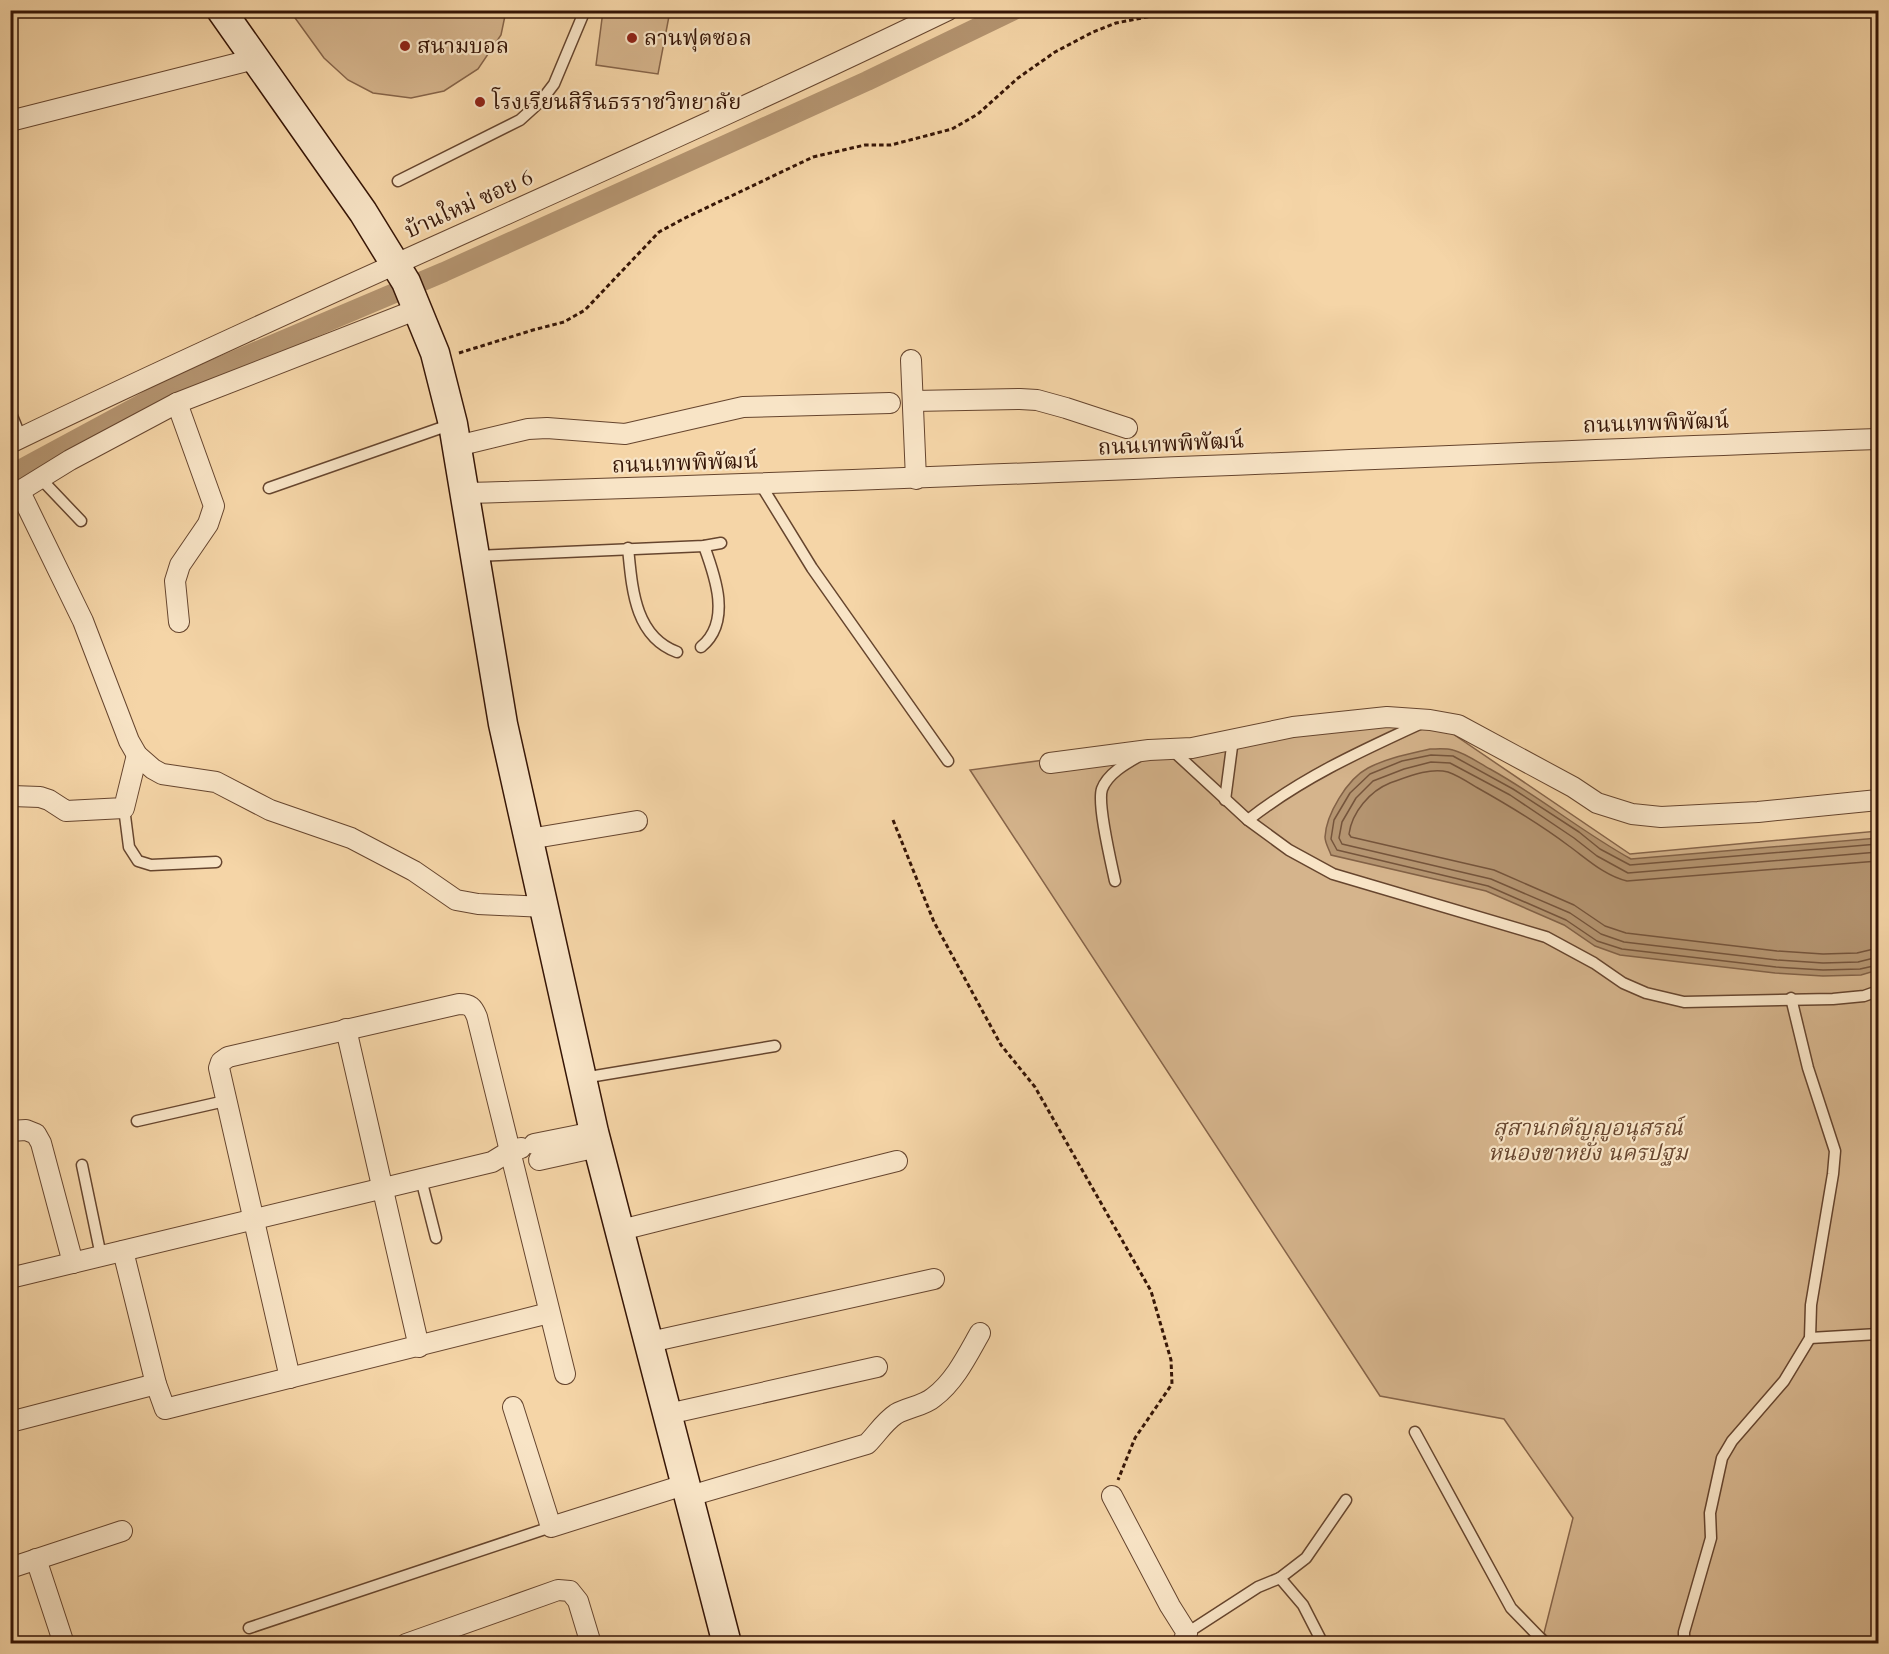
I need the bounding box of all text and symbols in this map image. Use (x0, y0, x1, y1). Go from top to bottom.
place label: ลานฟุตซอล (644, 23, 752, 53)
place label: สนามบอล (417, 31, 509, 61)
marker: ลานฟุตซอล (625, 31, 639, 45)
marker: สนามบอล (398, 39, 412, 53)
place label: โรงเรียนสิรินธรราชวิทยาลัย (491, 87, 741, 117)
marker: โรงเรียนสิรินธรราชวิทยาลัย (473, 95, 487, 109)
street label: บ้านใหม่ ซอย 6 (400, 162, 538, 246)
street label: ถนนเทพพิพัฒน์ (1582, 405, 1730, 441)
street label: ถนนเทพพิพัฒน์ (1097, 425, 1245, 463)
street label: ถนนเทพพิพัฒน์ (611, 445, 759, 481)
park label: สุสานกตัญญูอนุสรณ์ หนองขาหยั่ง นครปฐม (1488, 1113, 1690, 1168)

